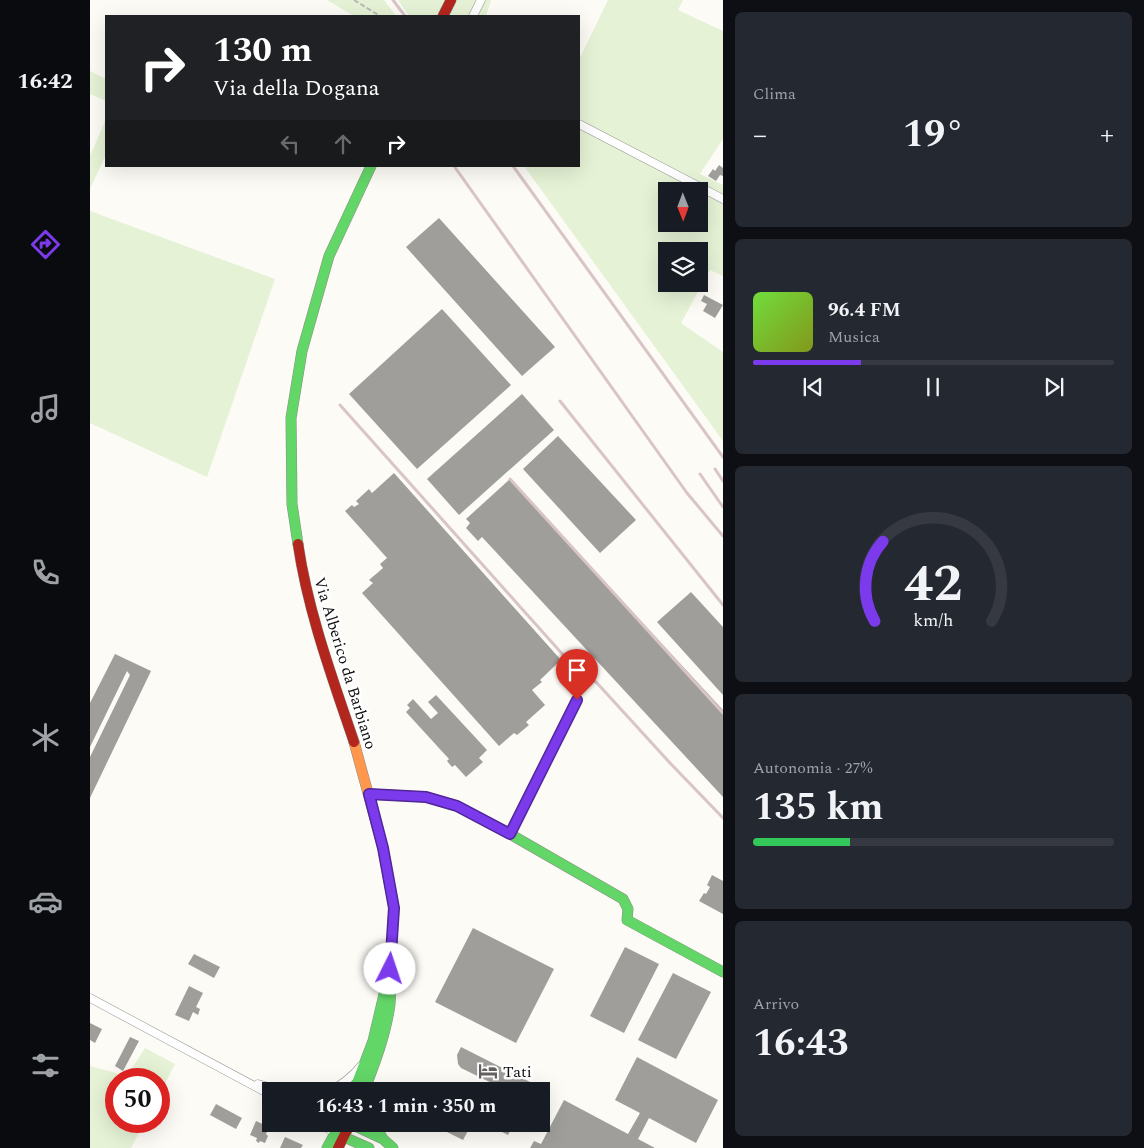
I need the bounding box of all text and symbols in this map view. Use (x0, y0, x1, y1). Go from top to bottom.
text: 130 m (213, 24, 312, 77)
icon: right (130, 35, 195, 100)
text: 16:42 (17, 65, 73, 98)
text: Via della Dogana (213, 72, 380, 105)
text: Clima (753, 82, 796, 106)
text: 19° (903, 106, 964, 164)
text: − (753, 114, 767, 157)
text: + (1100, 114, 1114, 157)
icon: left (276, 130, 304, 158)
icon: ahead (329, 130, 357, 158)
icon: right (382, 130, 410, 158)
north arrow (658, 182, 708, 232)
map controls (658, 182, 708, 292)
icon: directions (28, 227, 63, 262)
button: layers (658, 242, 708, 292)
text: 96.4 FM (828, 296, 901, 325)
text: Musica (828, 325, 880, 349)
icon: previous (799, 373, 827, 401)
icon: pause (919, 373, 947, 401)
icon: next (1040, 373, 1068, 401)
icon: music (28, 391, 63, 426)
text: 42 (904, 545, 963, 624)
icon: phone (28, 555, 63, 590)
street label: Via Alberico da Barbiano (307, 574, 383, 752)
text: km/h (913, 607, 954, 634)
pin (556, 649, 598, 700)
icon: arrive (563, 656, 591, 684)
icon: climate (28, 720, 63, 755)
text: Autonomia · 27% (753, 756, 872, 780)
text: 135 km (753, 779, 884, 837)
icon: car (28, 884, 63, 919)
position arrow (363, 942, 415, 994)
text: Arrivo (753, 992, 799, 1016)
text: 16:43 (753, 1015, 848, 1073)
icon: filters (28, 1048, 63, 1083)
hotel icon: Tati (477, 1060, 499, 1082)
place label: Tati (503, 1060, 532, 1084)
speed limit sign: 50 (105, 1068, 170, 1133)
text: 16:43 · 1 min · 350 m (316, 1092, 496, 1121)

